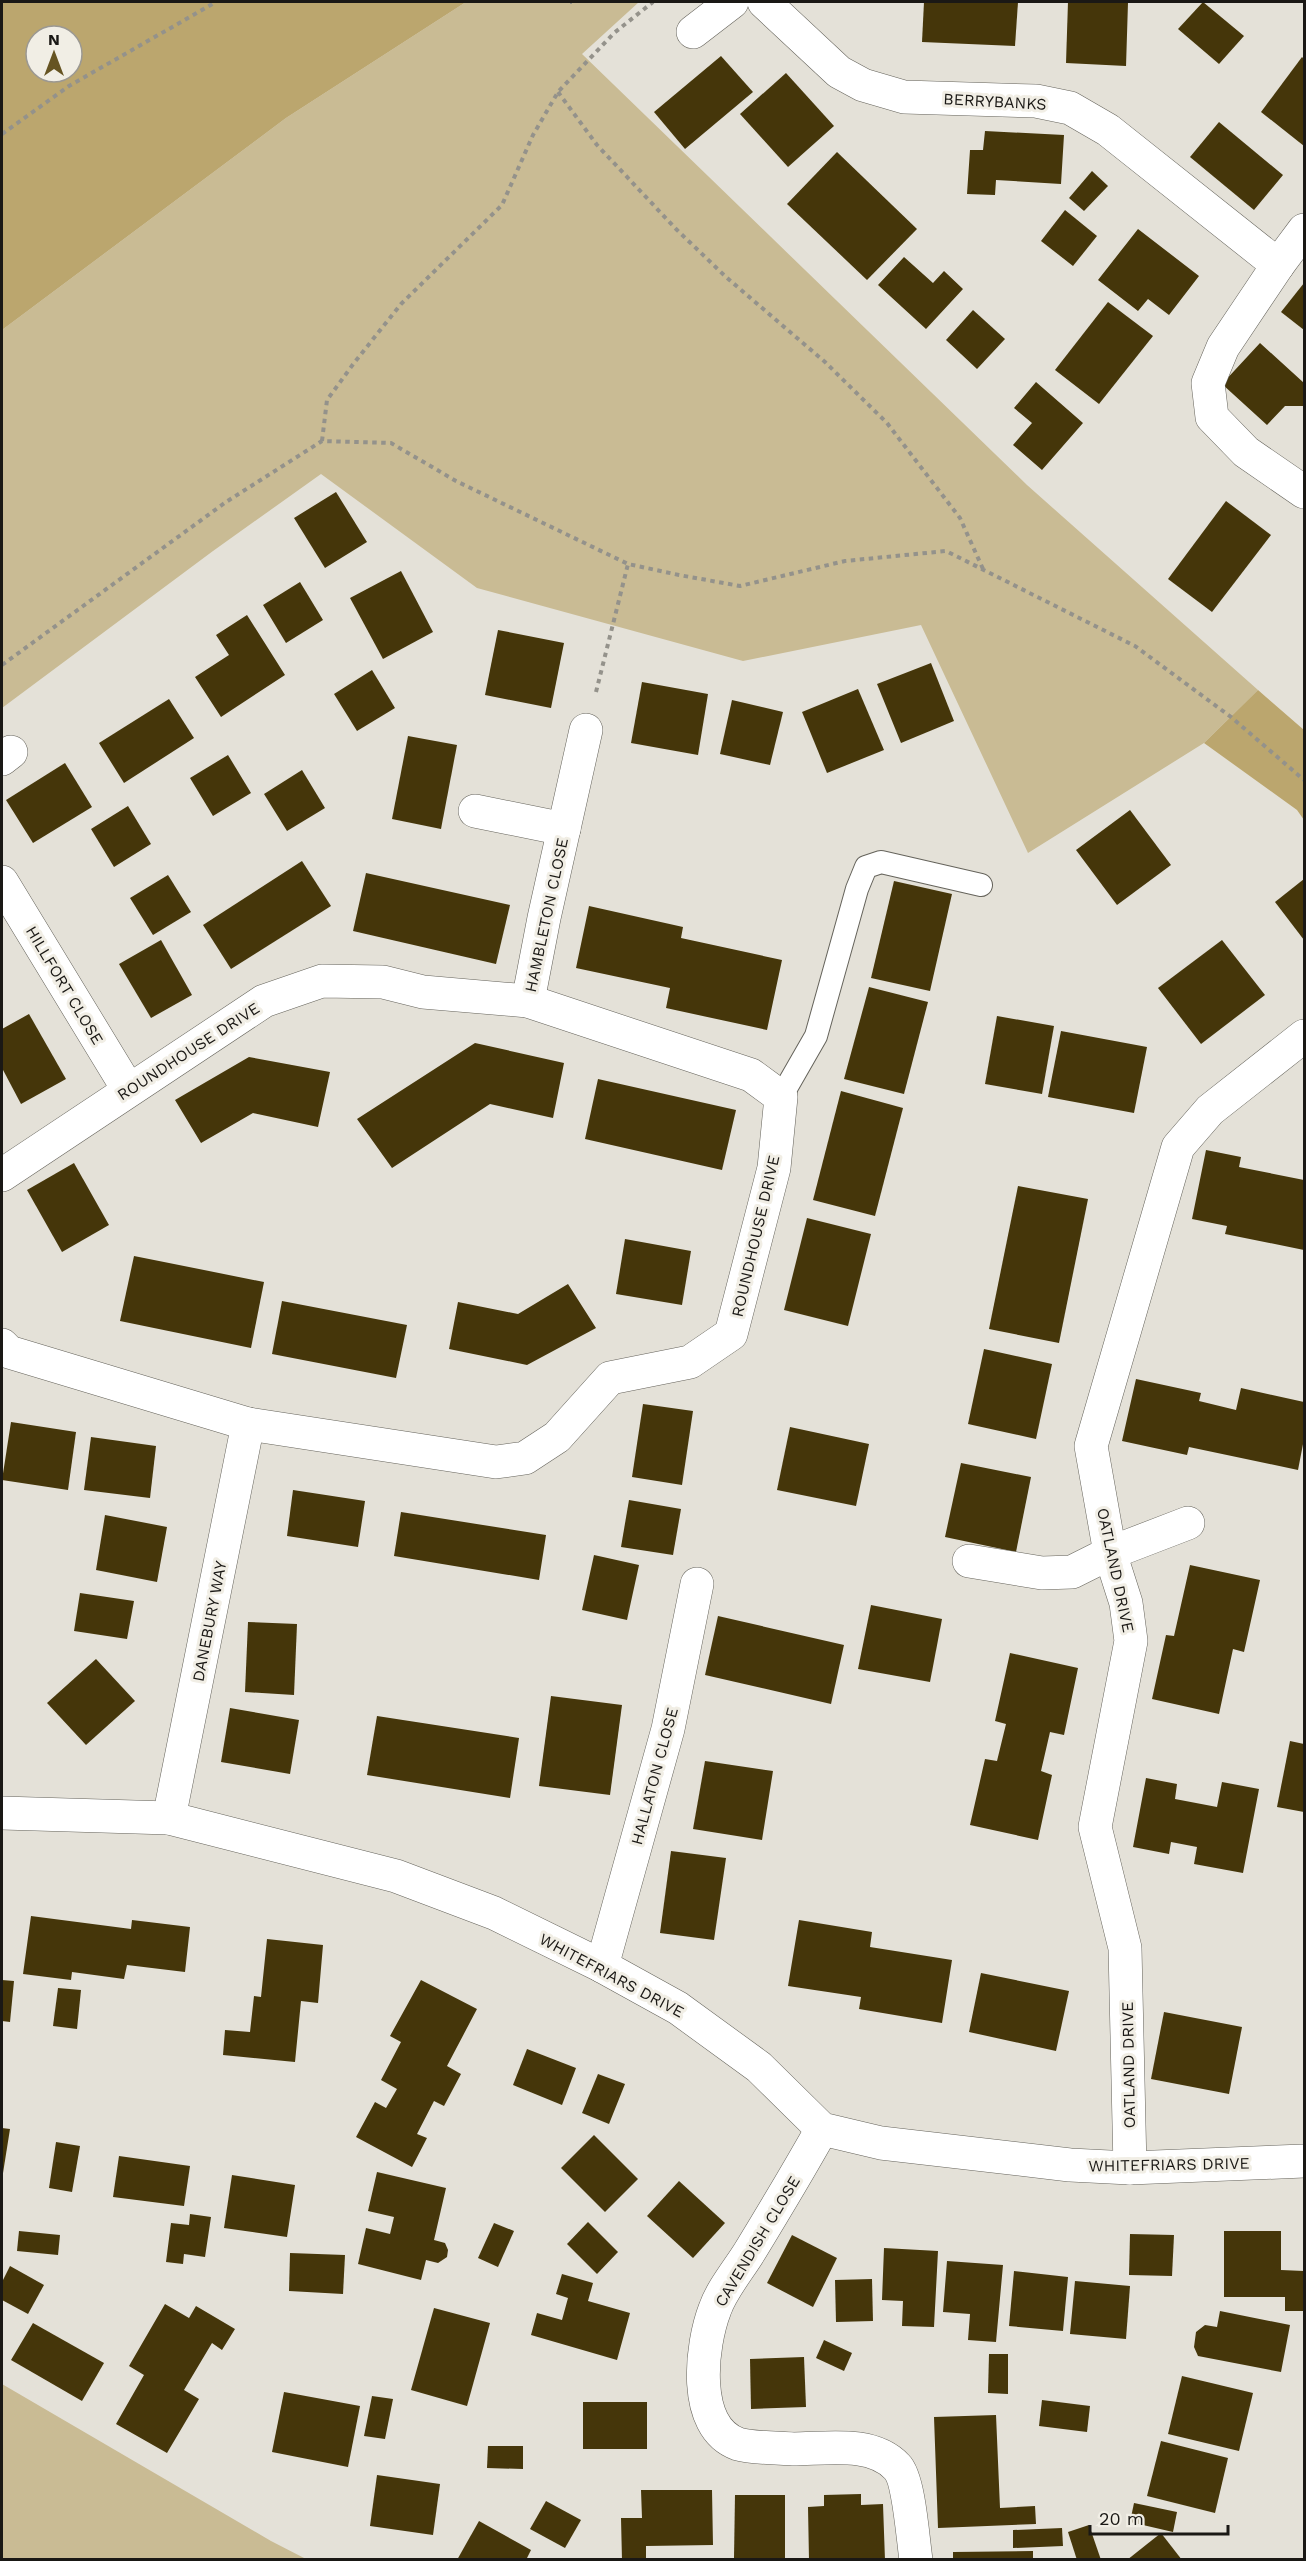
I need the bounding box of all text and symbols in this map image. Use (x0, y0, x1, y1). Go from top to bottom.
north arrow (24, 24, 84, 84)
text: N (48, 30, 60, 49)
street label: BERRYBANKS (943, 89, 1047, 114)
street label: HAMBLETON CLOSE (521, 836, 572, 994)
street label: HILLFORT CLOSE (22, 923, 107, 1048)
street label: ROUNDHOUSE DRIVE (114, 998, 263, 1104)
street label: ROUNDHOUSE DRIVE (728, 1153, 783, 1319)
street label: OATLAND DRIVE (1093, 1506, 1138, 1634)
street label: DANEBURY WAY (188, 1559, 231, 1683)
street label: HALLATON CLOSE (627, 1705, 682, 1847)
street label: WHITEFRIARS DRIVE (536, 1929, 687, 2022)
street label: OATLAND DRIVE (1118, 2001, 1139, 2129)
street label: WHITEFRIARS DRIVE (1088, 2154, 1250, 2175)
street label: CAVENDISH CLOSE (711, 2172, 804, 2310)
scale bar (1090, 2498, 1228, 2536)
text: 20 m (1099, 2508, 1144, 2529)

